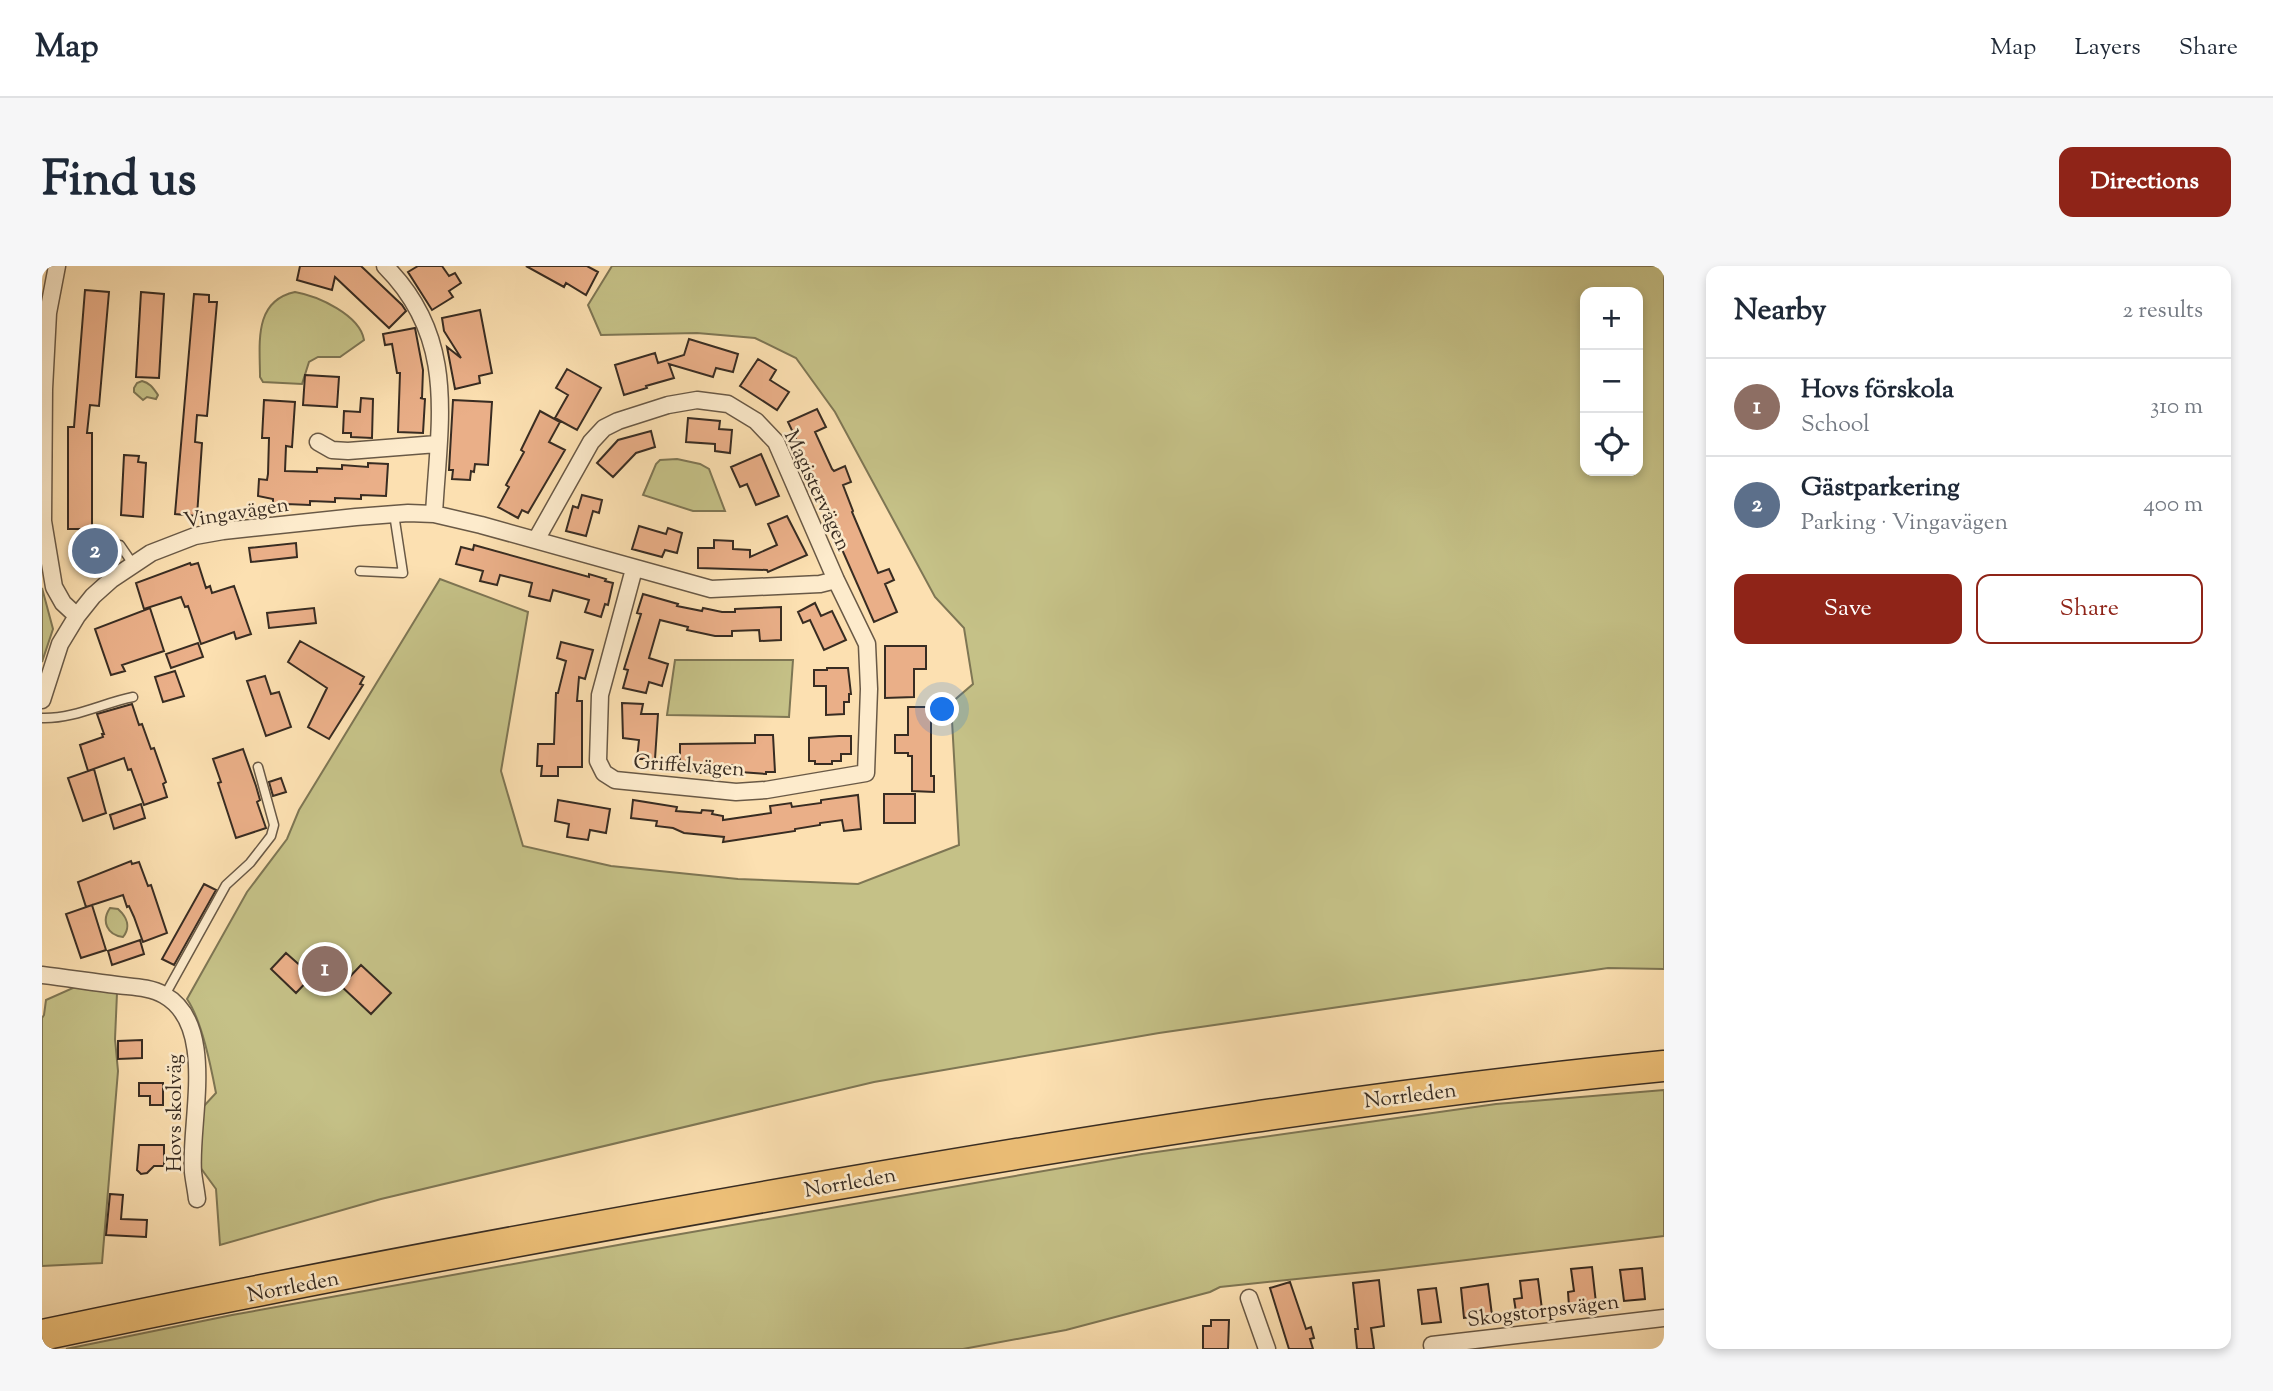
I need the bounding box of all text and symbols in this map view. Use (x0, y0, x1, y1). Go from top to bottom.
text: Map (35, 24, 99, 72)
text: Map (1990, 31, 2036, 65)
text: Layers (2074, 31, 2141, 65)
text: Share (2179, 31, 2238, 65)
text: Find us (42, 147, 196, 217)
button: Directions (2059, 147, 2231, 217)
map controls (1580, 287, 1643, 476)
button: + (1580, 287, 1643, 350)
text: Nearby (1734, 290, 1826, 333)
text: 2 results (2123, 295, 2203, 328)
button: − (1580, 350, 1643, 413)
text: Hovs förskola (1801, 372, 1954, 409)
text: 1 (1753, 391, 1761, 424)
text: 310 m (2150, 391, 2203, 424)
text: School (1801, 409, 1870, 442)
button: locate (1580, 413, 1643, 476)
street label: Magistervägen (775, 425, 857, 556)
text: Gästparkering (1801, 470, 1960, 507)
text: 2 (1752, 489, 1762, 522)
text: 400 m (2143, 489, 2203, 522)
street label: Vingavägen (182, 491, 291, 537)
text: Parking · Vingavägen (1801, 507, 2008, 540)
pin: 2 (72, 525, 118, 577)
button: Save (1734, 574, 1962, 644)
button: Share (1976, 574, 2203, 644)
your location (925, 692, 959, 726)
street label: Griffelvägen (632, 748, 745, 786)
pin: 1 (302, 943, 348, 995)
street label: Hovs skolväg (161, 1054, 191, 1172)
street label: Norrleden (1362, 1076, 1458, 1118)
street label: Norrleden (802, 1161, 899, 1207)
street label: Norrleden (245, 1264, 342, 1312)
street label: Skogstorpsvägen (1466, 1288, 1621, 1336)

